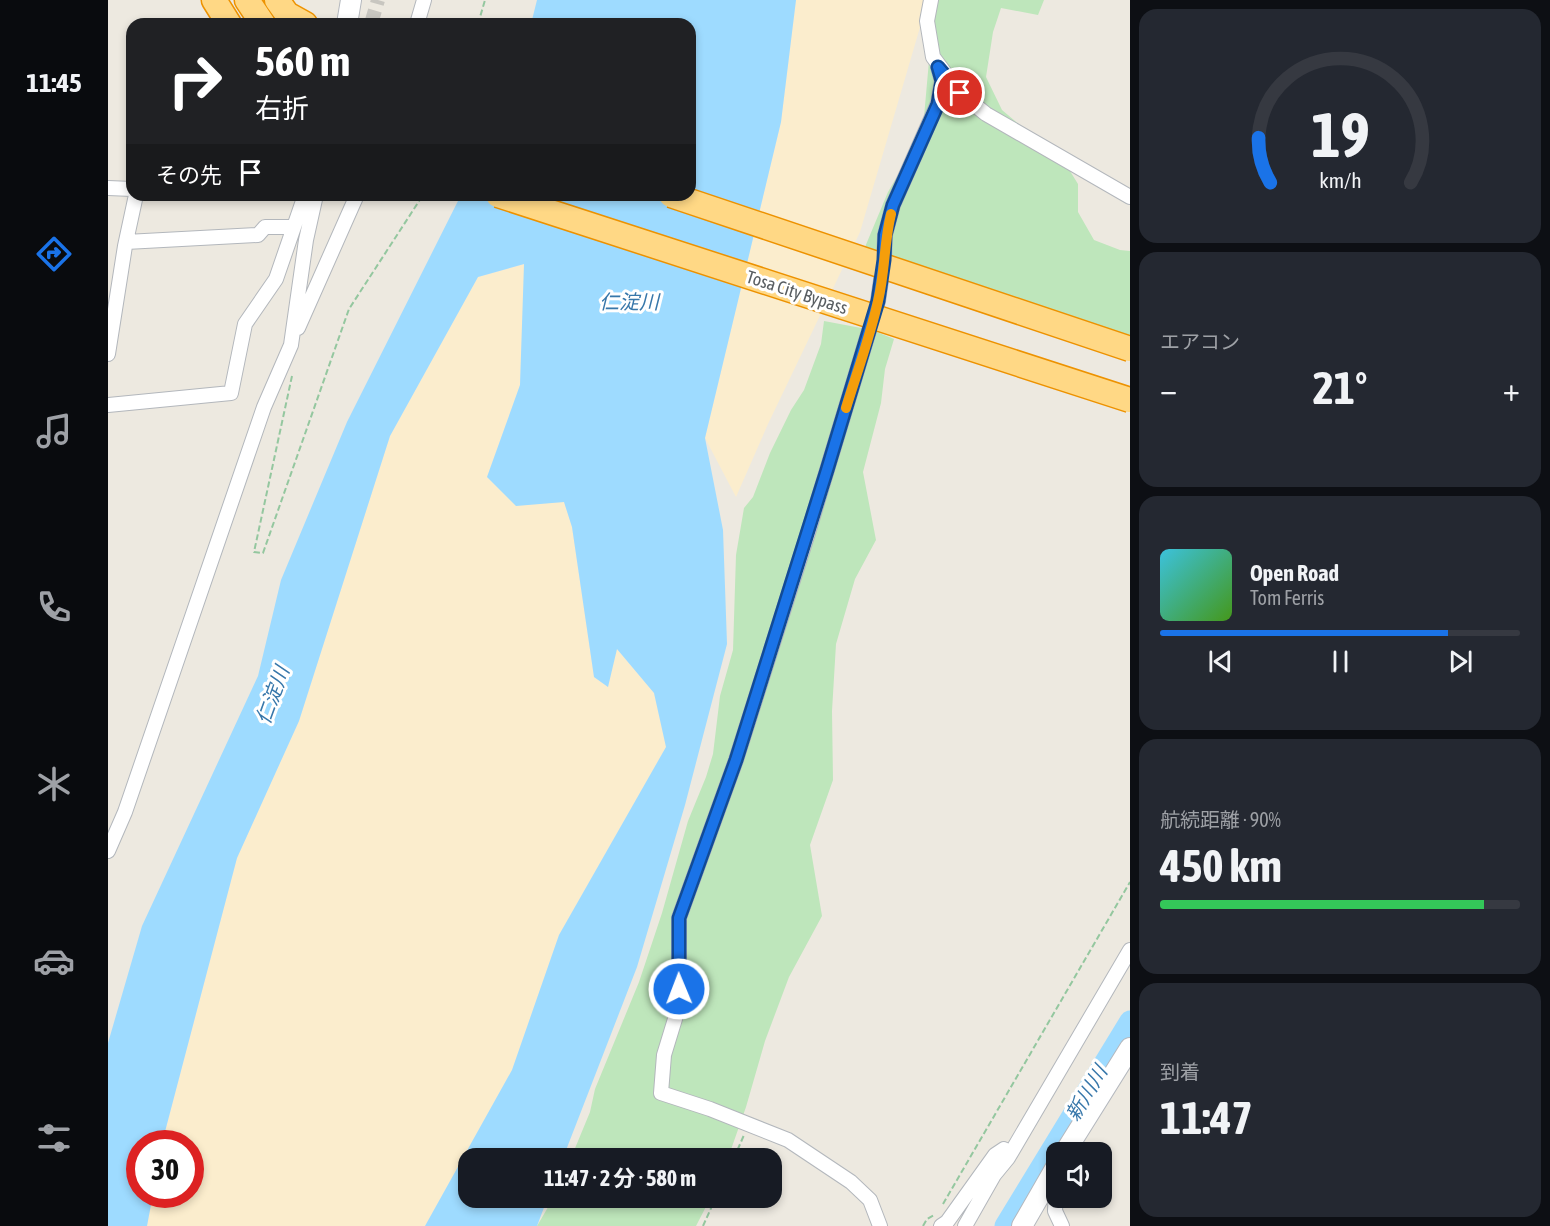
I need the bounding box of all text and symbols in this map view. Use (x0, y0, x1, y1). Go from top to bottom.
text: 560 m (255, 37, 350, 85)
icon: right (156, 42, 234, 120)
text: 11:45 (26, 67, 82, 98)
pin (934, 67, 985, 118)
icon: arrive (943, 76, 976, 109)
text: 右折 (255, 93, 309, 124)
text: 19 (1311, 99, 1369, 170)
icon: arrive (234, 156, 267, 189)
text: その先 (156, 162, 222, 188)
text: km/h (1319, 169, 1361, 194)
icon: directions (33, 233, 75, 275)
street label: Tosa City Bypass (744, 266, 850, 318)
water label: 仁淀川 (599, 290, 661, 313)
text: エアコン (1160, 330, 1240, 353)
text: 21° (1313, 362, 1367, 414)
text: − (1160, 370, 1177, 408)
text: + (1503, 370, 1520, 408)
icon: music (33, 410, 75, 452)
text: Open Road (1250, 560, 1339, 586)
icon: phone (33, 586, 75, 628)
text: Tom Ferris (1250, 586, 1324, 609)
icon: previous (1204, 645, 1237, 678)
icon: pause (1324, 645, 1357, 678)
icon: next (1444, 645, 1477, 678)
water label: 仁淀川 (251, 661, 294, 727)
icon: climate (33, 763, 75, 805)
text: 航続距離 · 90% (1160, 808, 1281, 831)
text: 450 km (1160, 840, 1282, 892)
icon: car (33, 940, 75, 982)
position arrow (647, 957, 711, 1021)
water label: 新川川 (1061, 1060, 1112, 1125)
text: 到着 (1160, 1060, 1200, 1083)
text: 11:47 (1160, 1092, 1253, 1144)
icon: filters (33, 1117, 75, 1159)
speed limit sign: 30 (126, 1130, 204, 1208)
map controls (1046, 1142, 1112, 1208)
button: sound (1046, 1142, 1112, 1208)
text: 11:47 · 2 分 · 580 m (544, 1165, 696, 1191)

